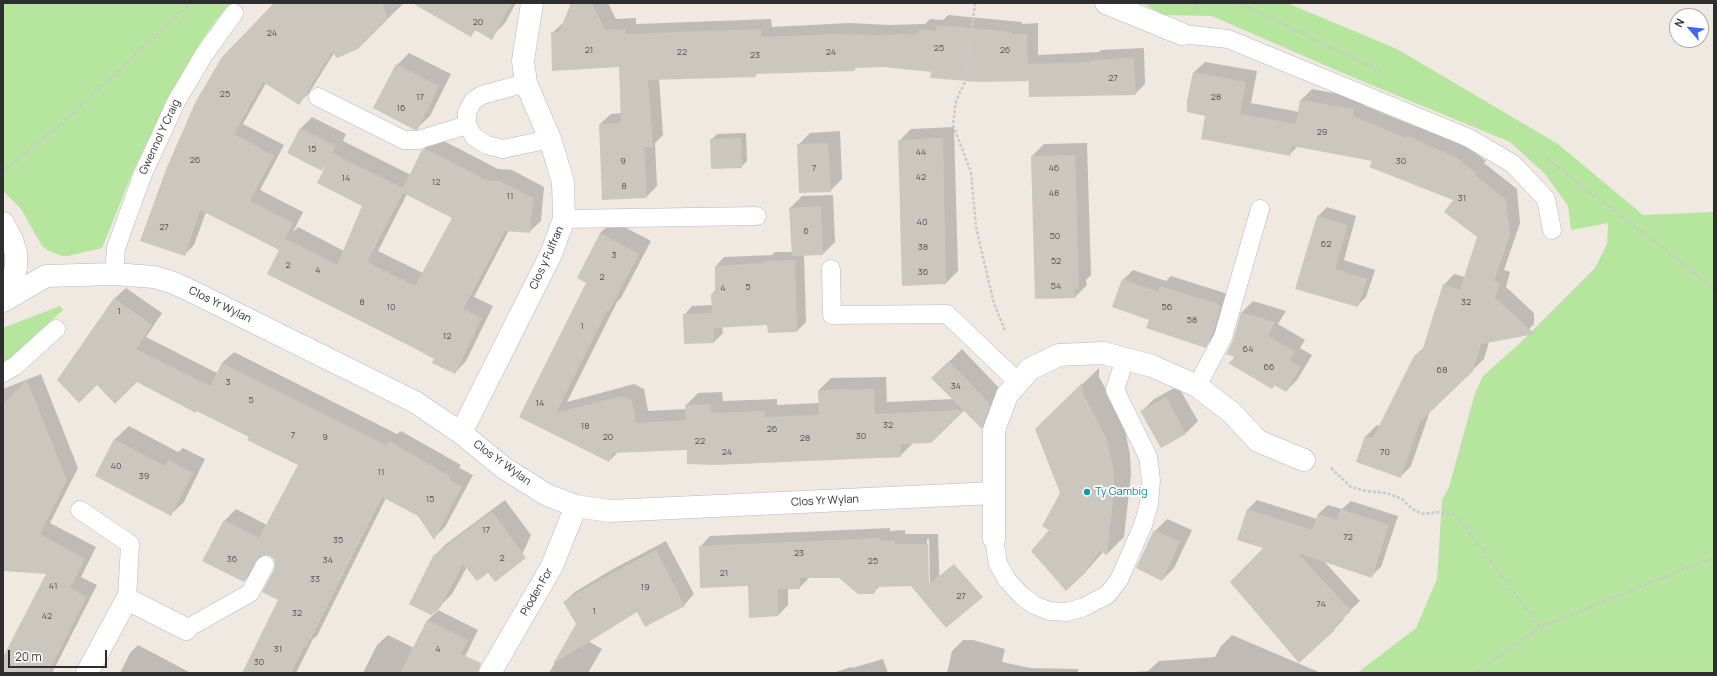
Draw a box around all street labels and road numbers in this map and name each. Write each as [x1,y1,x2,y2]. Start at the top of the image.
street label: Gwennol Y Craig [137,97,183,177]
street label: Clos y Fulfran [527,224,567,292]
street label: Clos Yr Wylan [187,284,253,326]
street label: Clos Yr Wylan [471,438,533,488]
street label: Clos Yr Wylan [791,493,859,509]
street label: Pioden For [518,566,556,618]

